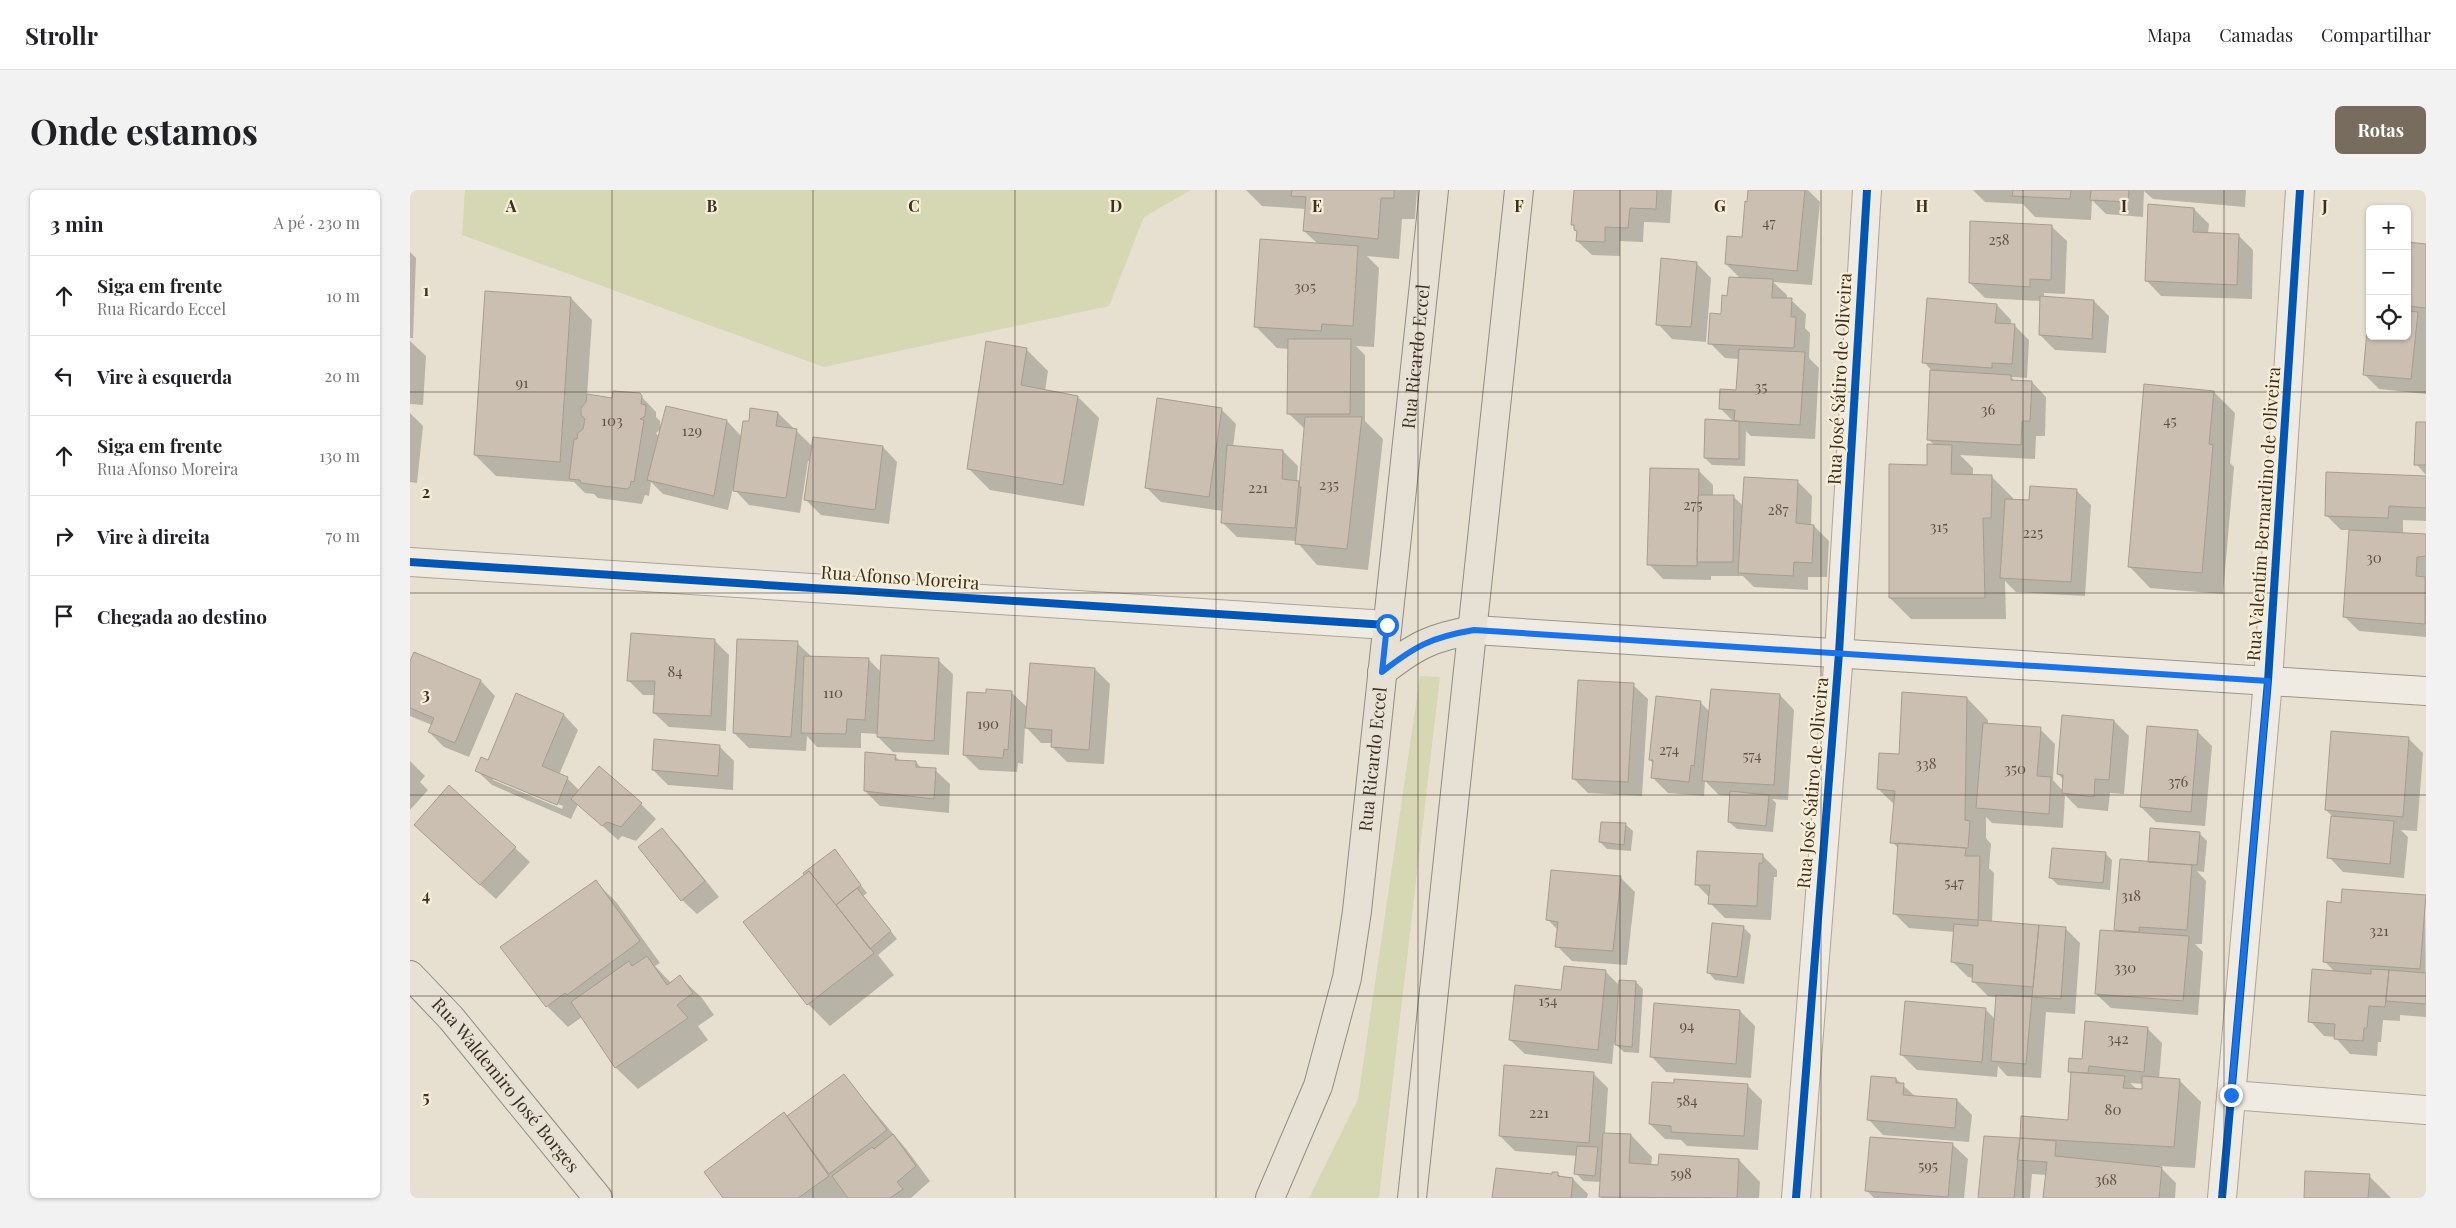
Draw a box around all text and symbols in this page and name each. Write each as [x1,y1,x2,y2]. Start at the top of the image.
text: Strollr [25,19,98,51]
text: Mapa [2147,23,2191,47]
text: Camadas [2219,23,2293,47]
text: Compartilhar [2321,23,2431,47]
button: Rotas [2335,106,2426,154]
text: Onde estamos [30,107,258,154]
text: A [505,195,517,216]
text: B [707,195,718,216]
text: C [908,195,920,216]
text: D [1110,195,1122,216]
text: E [1312,195,1322,216]
text: F [1514,195,1524,216]
text: G [1714,195,1726,216]
text: H [1916,195,1929,216]
text: I [2121,195,2127,216]
text: J [2321,195,2328,216]
map controls [2366,205,2411,340]
button: + [2366,205,2411,250]
text: 3 min [50,209,104,237]
text: A pé · 230 m [274,212,360,233]
house number: 47 [1762,212,1776,232]
house number: 258 [1988,229,2010,249]
button: − [2366,250,2411,295]
text: Siga em frente [97,272,222,298]
street label: Rua José Sátiro de Oliveira [1821,272,1857,486]
house number: 305 [1294,276,1316,296]
text: 1 [423,279,429,300]
icon: ahead [50,282,78,310]
street label: Rua Ricardo Eccel [1396,283,1435,430]
text: 10 m [326,285,360,306]
button: locate [2366,295,2411,340]
text: Rua Ricardo Eccel [97,298,226,319]
icon: left [50,362,78,390]
text: Vire à esquerda [97,363,232,389]
text: 20 m [325,365,360,386]
street label: Rua Valentim Bernardino de Oliveira [2241,366,2285,662]
house number: 91 [515,372,529,392]
house number: 35 [1755,376,1768,396]
house number: 36 [1981,399,1995,419]
house number: 103 [601,410,623,430]
house number: 45 [2163,410,2177,430]
house number: 129 [682,420,702,440]
text: Siga em frente [97,432,222,458]
icon: ahead [50,442,78,470]
text: 130 m [319,445,360,466]
text: Rua Afonso Moreira [97,458,238,479]
house number: 235 [1319,474,1339,494]
house number: 221 [1248,477,1268,497]
text: 2 [422,481,430,502]
house number: 275 [1683,494,1703,514]
house number: 287 [1767,499,1789,519]
house number: 315 [1930,516,1948,536]
icon: right [50,522,78,550]
house number: 225 [2023,522,2043,542]
text: Vire à direita [97,523,210,549]
text: 70 m [326,525,360,546]
house number: 30 [2366,547,2382,567]
street label: Rua Afonso Moreira [820,559,980,595]
icon: arrive [50,602,78,630]
text: Chegada ao destino [97,603,267,629]
route start [1376,614,1399,637]
house number: 84 [667,661,683,681]
street label: Rua José Sátiro de Oliveira [1791,676,1833,890]
house number: 110 [823,682,843,702]
text: 3 [422,683,430,704]
street label: Rua Ricardo Eccel [1353,686,1392,833]
house number: 190 [977,713,999,733]
house number: 274 [1659,739,1679,759]
house number: 574 [1742,745,1762,765]
house number: 338 [1915,753,1937,773]
house number: 350 [2004,758,2026,778]
house number: 376 [2168,771,2189,791]
house number: 547 [1944,872,1964,892]
text: 4 [422,884,430,905]
house number: 318 [2121,885,2141,905]
house number: 321 [2369,920,2389,940]
house number: 330 [2114,957,2136,977]
house number: 154 [1538,990,1558,1010]
street label: Rua Waldemiro José Borges [427,992,585,1177]
house number: 94 [1679,1015,1695,1035]
house number: 342 [2107,1028,2129,1048]
route end [2220,1084,2243,1107]
text: 5 [422,1086,430,1107]
house number: 584 [1676,1090,1698,1110]
house number: 80 [2105,1099,2121,1119]
house number: 221 [1529,1102,1549,1122]
house number: 595 [1918,1155,1938,1175]
house number: 598 [1670,1163,1692,1183]
house number: 368 [2095,1169,2117,1189]

